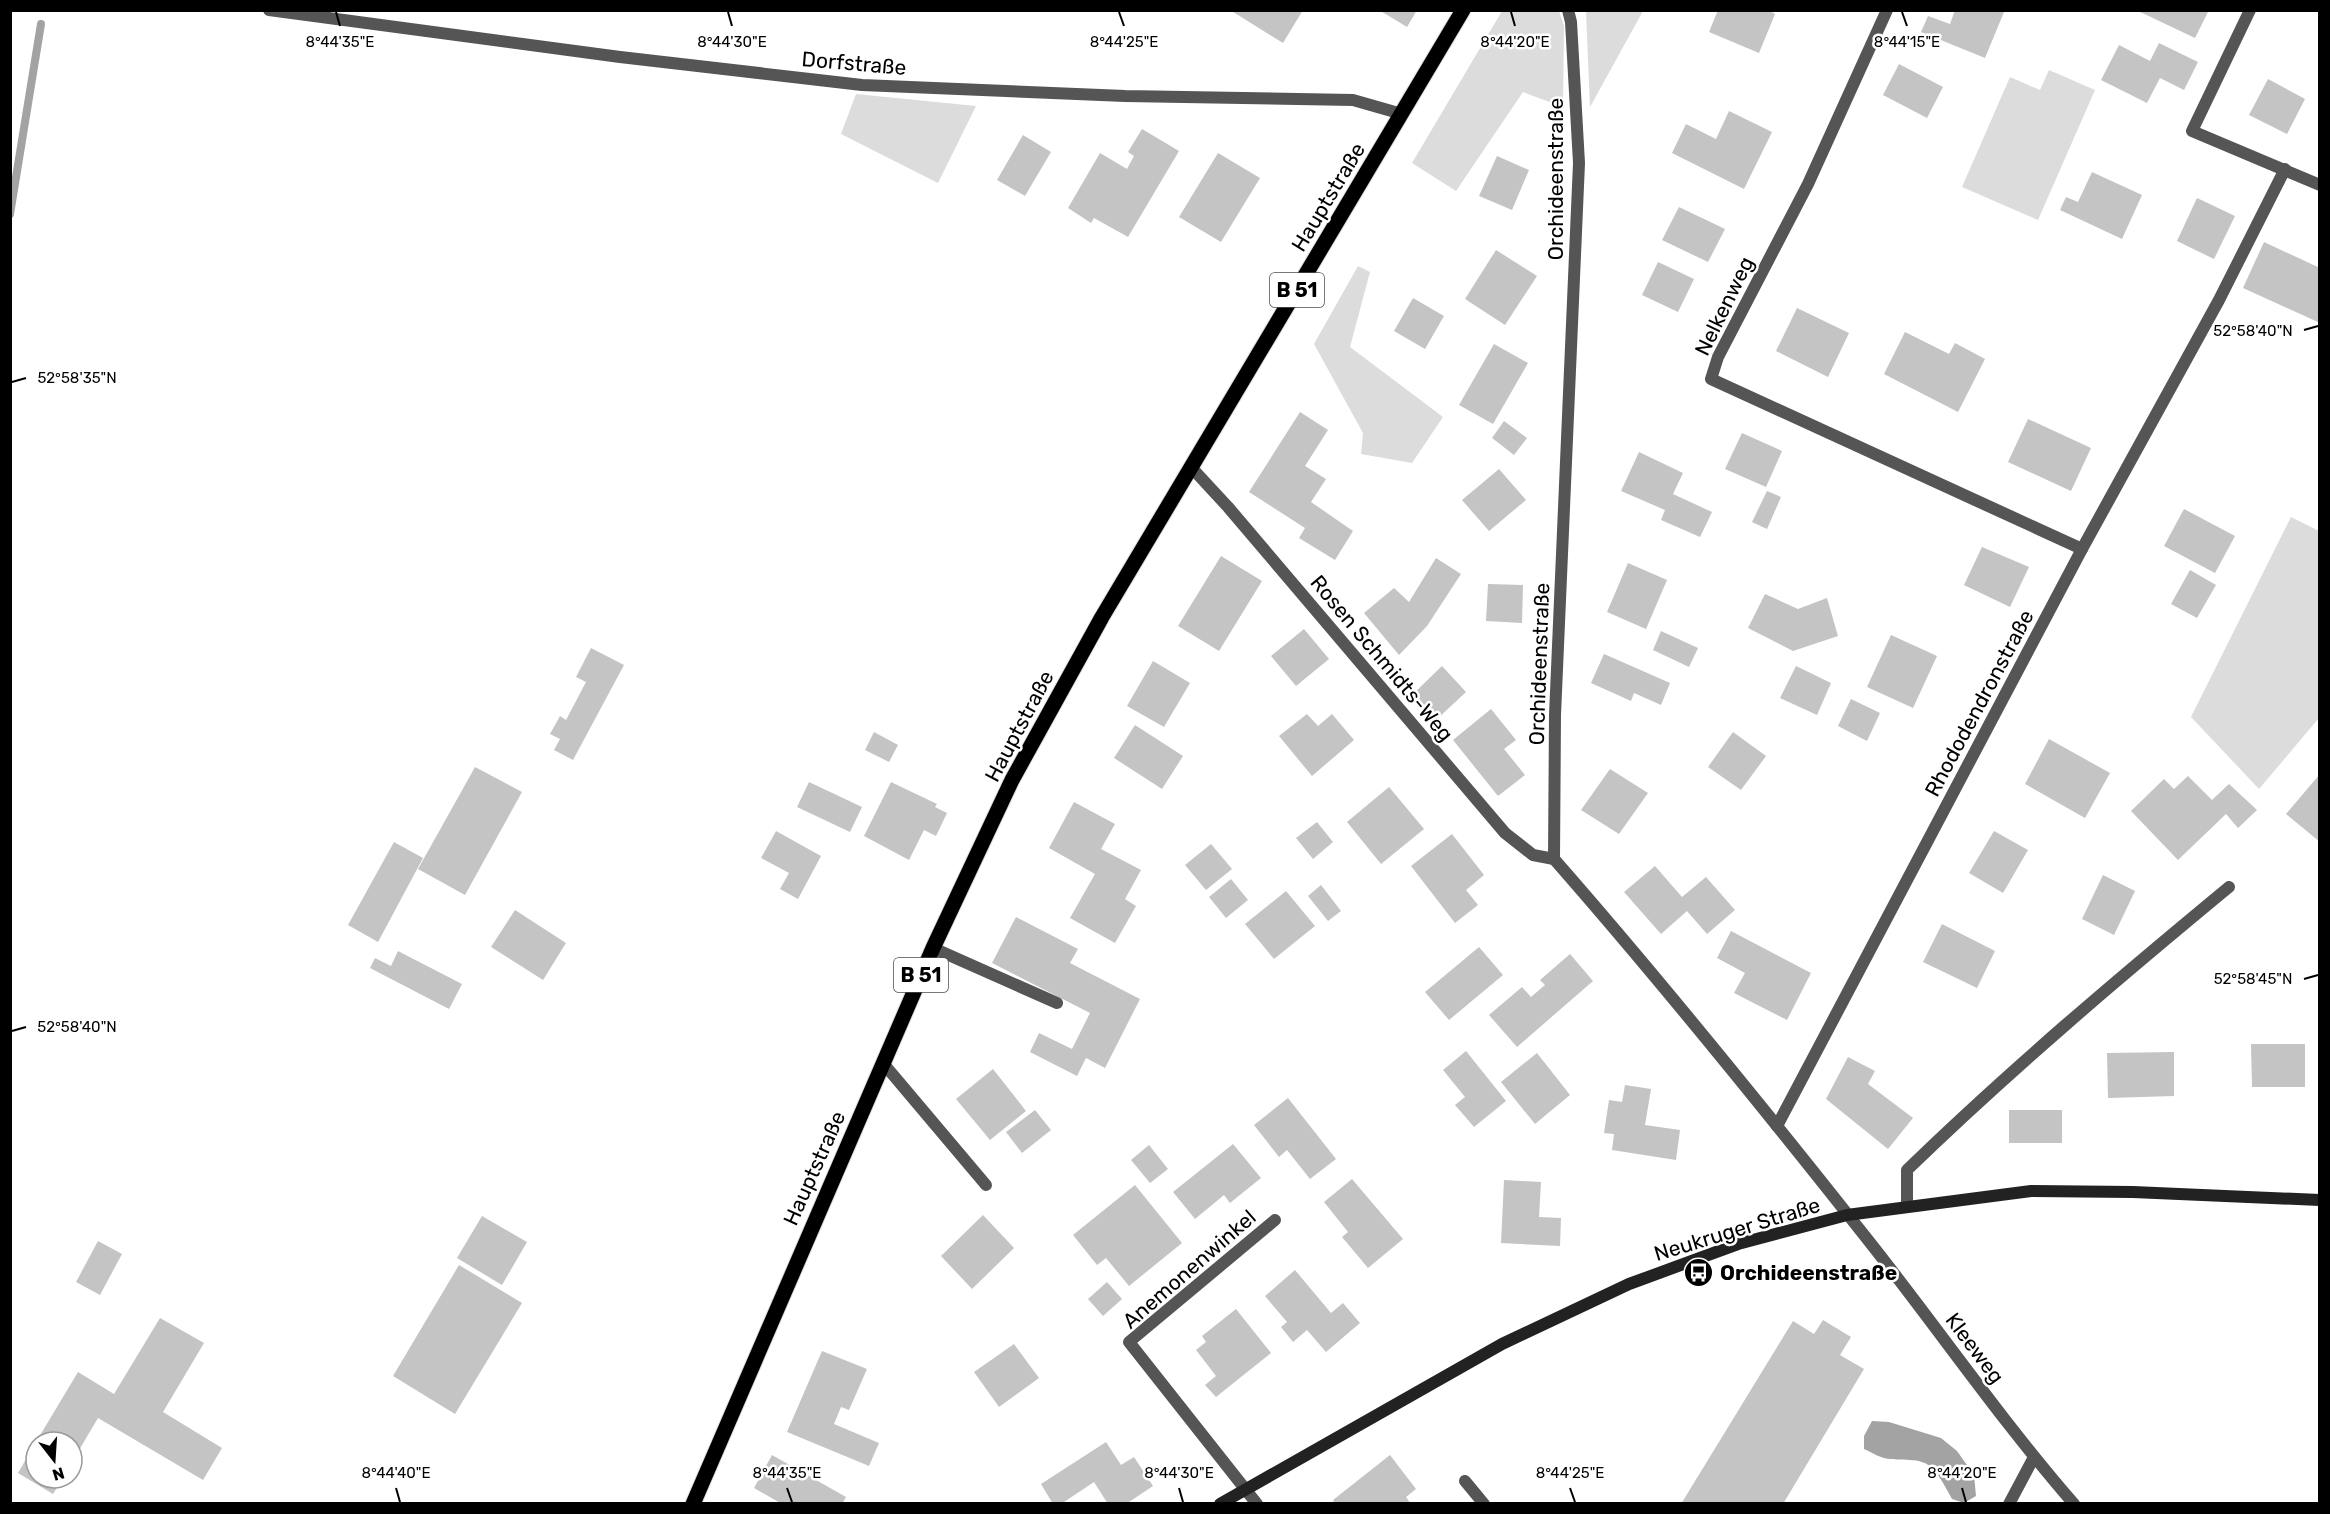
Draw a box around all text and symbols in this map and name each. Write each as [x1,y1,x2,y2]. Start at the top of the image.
text: 8°44'35"E [306,33,374,51]
text: 8°44'30"E [697,33,767,51]
text: 8°44'25"E [1090,33,1158,51]
text: 8°44'20"E [1480,33,1550,51]
text: 8°44'15"E [1874,33,1940,51]
street label: Dorfstraße [801,46,907,80]
street label: Orchideenstraße [1543,98,1568,260]
street label: Hauptstraße [1286,138,1370,256]
street label: Nelkenweg [1689,252,1759,360]
road number: B 51 [1270,273,1324,307]
text: 52°58'40"N [2213,322,2293,340]
text: 52°58'35"N [37,369,117,387]
street label: Rosen Schmidts-Weg [1305,570,1459,746]
street label: Orchideenstraße [1524,582,1554,746]
street label: Rhododendronstraße [1919,605,2039,801]
street label: Hauptstraße [979,666,1059,786]
road number: B 51 [894,958,948,992]
text: 52°58'45"N [2214,970,2292,988]
text: 52°58'40"N [37,1018,117,1036]
street label: Hauptstraße [778,1107,850,1229]
street label: Neukruger Straße [1651,1192,1823,1266]
street label: Anemonenwinkel [1117,1204,1261,1334]
bus stop icon: Orchideenstraße [1683,1256,1715,1288]
place label: Orchideenstraße [1720,1260,1897,1285]
street label: Kleeweg [1940,1308,2010,1388]
north arrow [24,1430,84,1490]
text: N [50,1463,67,1485]
text: 8°44'40"E [361,1464,431,1482]
text: 8°44'35"E [753,1464,821,1482]
text: 8°44'30"E [1144,1464,1214,1482]
text: 8°44'25"E [1536,1464,1604,1482]
text: 8°44'20"E [1927,1464,1997,1482]

